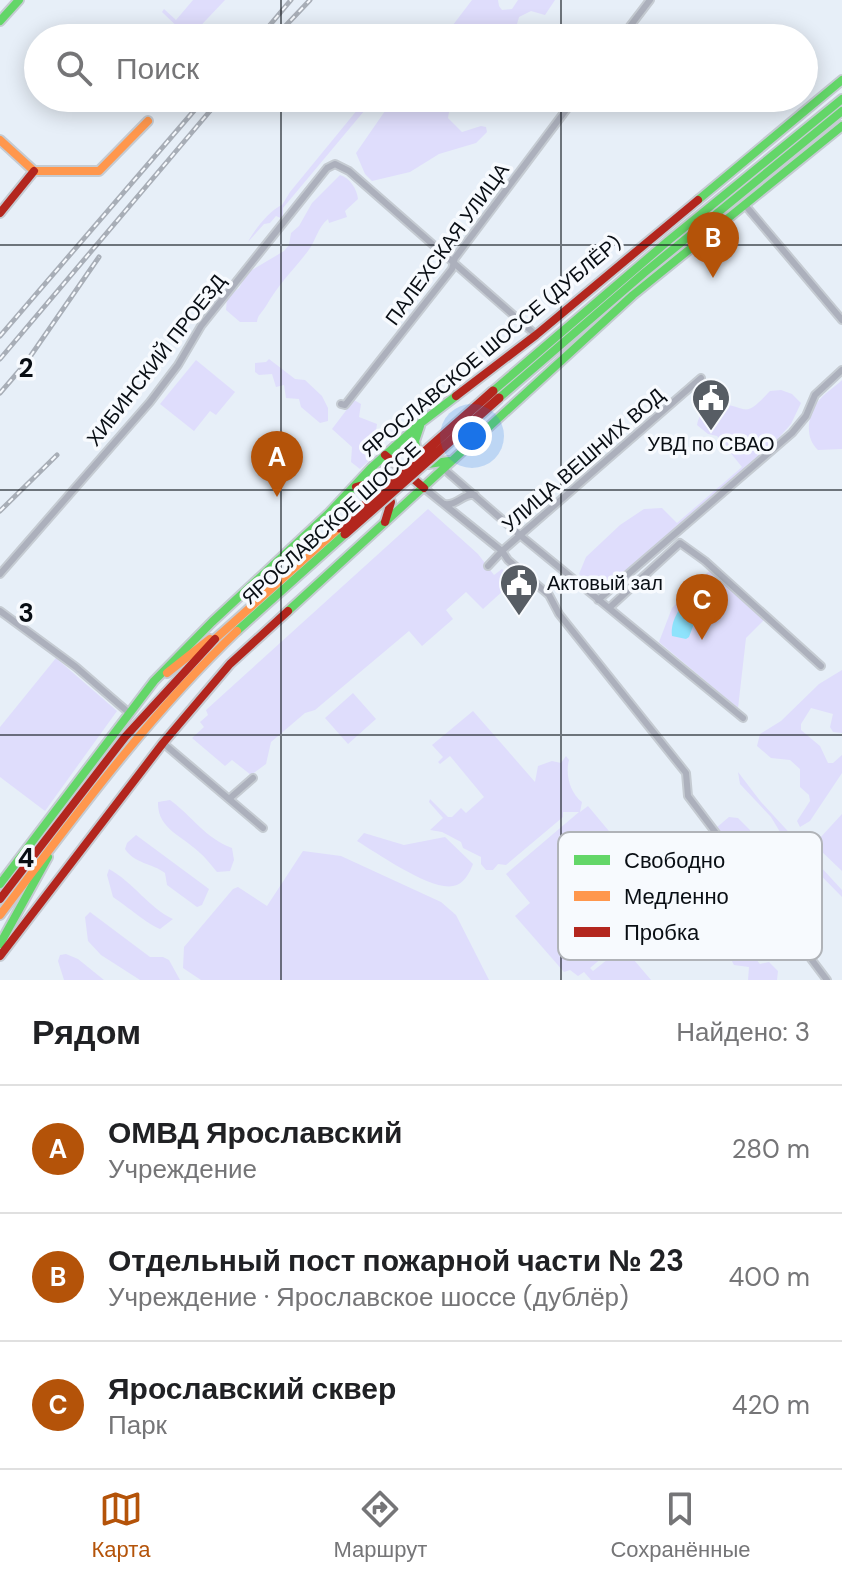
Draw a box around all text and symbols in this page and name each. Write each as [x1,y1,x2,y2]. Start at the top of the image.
search box [24,24,818,112]
icon: search [52,46,96,90]
text: Поиск [116,49,199,88]
street label: ПАЛЕХСКАЯ УЛИЦА [379,157,515,330]
pin: B [687,212,739,278]
street label: ЯРОСЛАВСКОЕ ШОССЕ (ДУБЛЁР) [356,229,626,463]
street label: ХИБИНСКИЙ ПРОЕЗД [81,268,232,451]
text: 2 [18,351,34,385]
public building icon: УВД по СВАО [690,377,732,432]
street label: УЛИЦА ВЕШНИХ ВОД [496,382,670,538]
your location [452,416,492,456]
pin: A [251,431,303,497]
place label: УВД по СВАО [647,431,775,457]
street label: ЯРОСЛАВСКОЕ ШОССЕ [236,436,426,610]
public building icon: Актовый зал [498,562,540,617]
place label: Актовый зал [547,570,663,596]
pin: C [676,574,728,640]
text: 3 [18,596,34,630]
legend [558,832,822,960]
text: 4 [18,841,34,875]
text: Свободно [624,846,725,875]
text: Медленно [624,882,729,911]
text: Пробка [624,918,700,947]
text: Рядом [32,1010,141,1055]
text: Найдено: 3 [676,1015,810,1049]
text: ОМВД Ярославский [108,1113,403,1152]
text: A [49,1132,67,1166]
text: 280 m [732,1132,810,1166]
text: Учреждение [108,1152,257,1186]
text: Отдельный пост пожарной части № 23 [108,1241,684,1280]
text: B [50,1260,66,1294]
text: 400 m [729,1260,810,1294]
text: Учреждение · Ярославское шоссе (дублёр) [108,1280,629,1314]
text: Ярославский сквер [108,1369,396,1408]
text: C [48,1388,68,1422]
text: 420 m [732,1388,810,1422]
text: Парк [108,1408,167,1442]
tab: Карта [92,1487,150,1564]
tab: Маршрут [334,1487,427,1564]
tab: Сохранённые [610,1487,750,1564]

